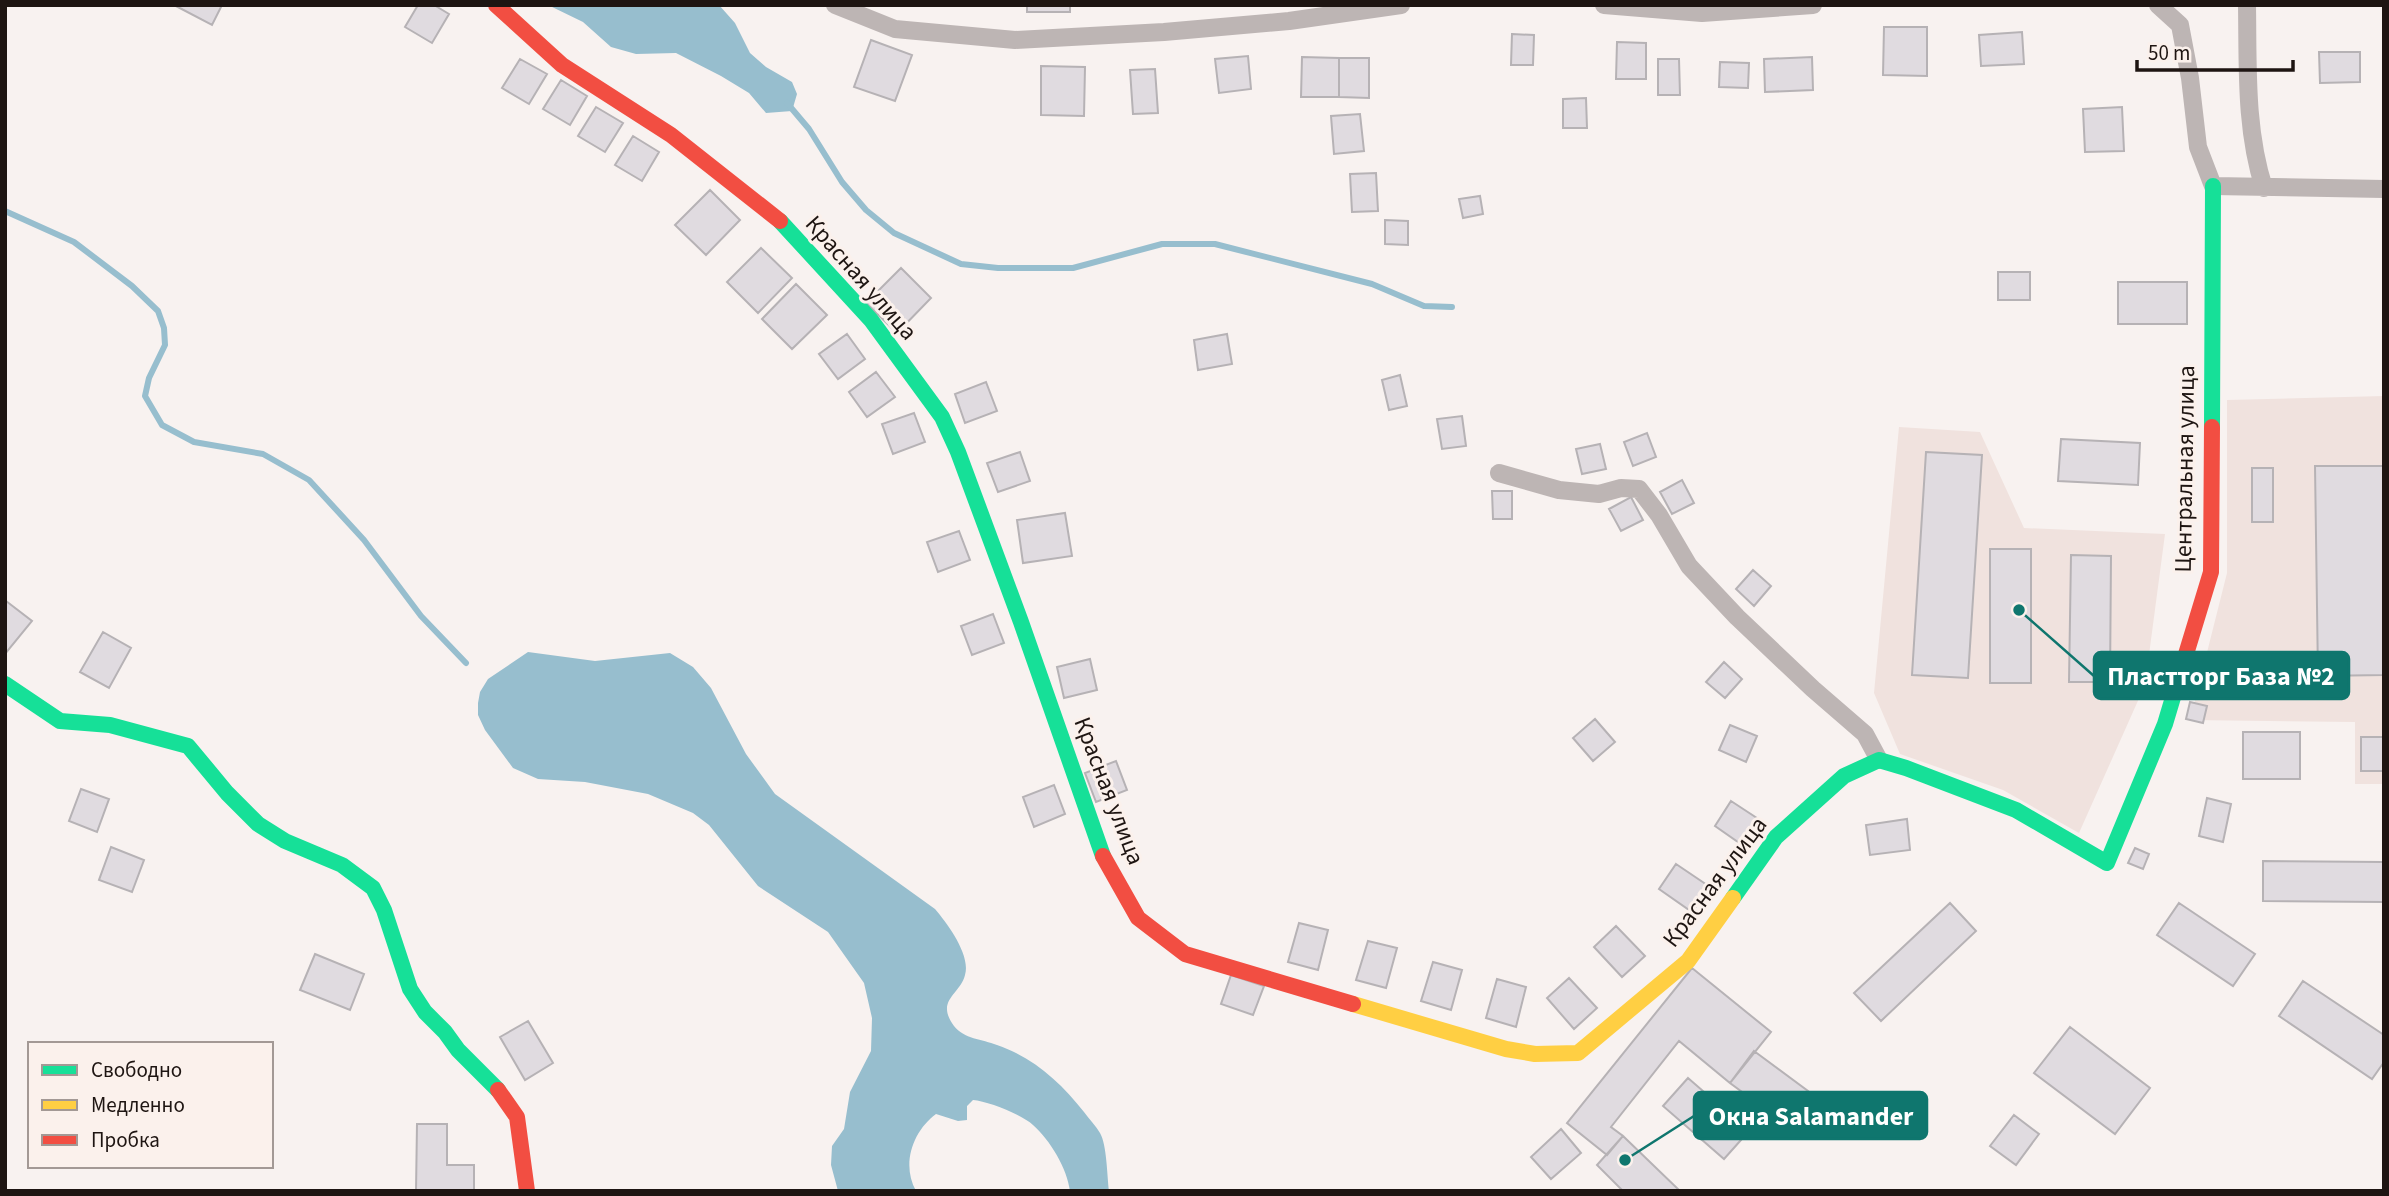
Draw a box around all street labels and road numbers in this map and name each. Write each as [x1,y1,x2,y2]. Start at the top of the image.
street label: Красная улица [797,208,925,348]
street label: Центральная улица [2166,365,2204,573]
street label: Красная улица [1065,712,1153,870]
street label: Красная улица [1654,809,1776,955]

